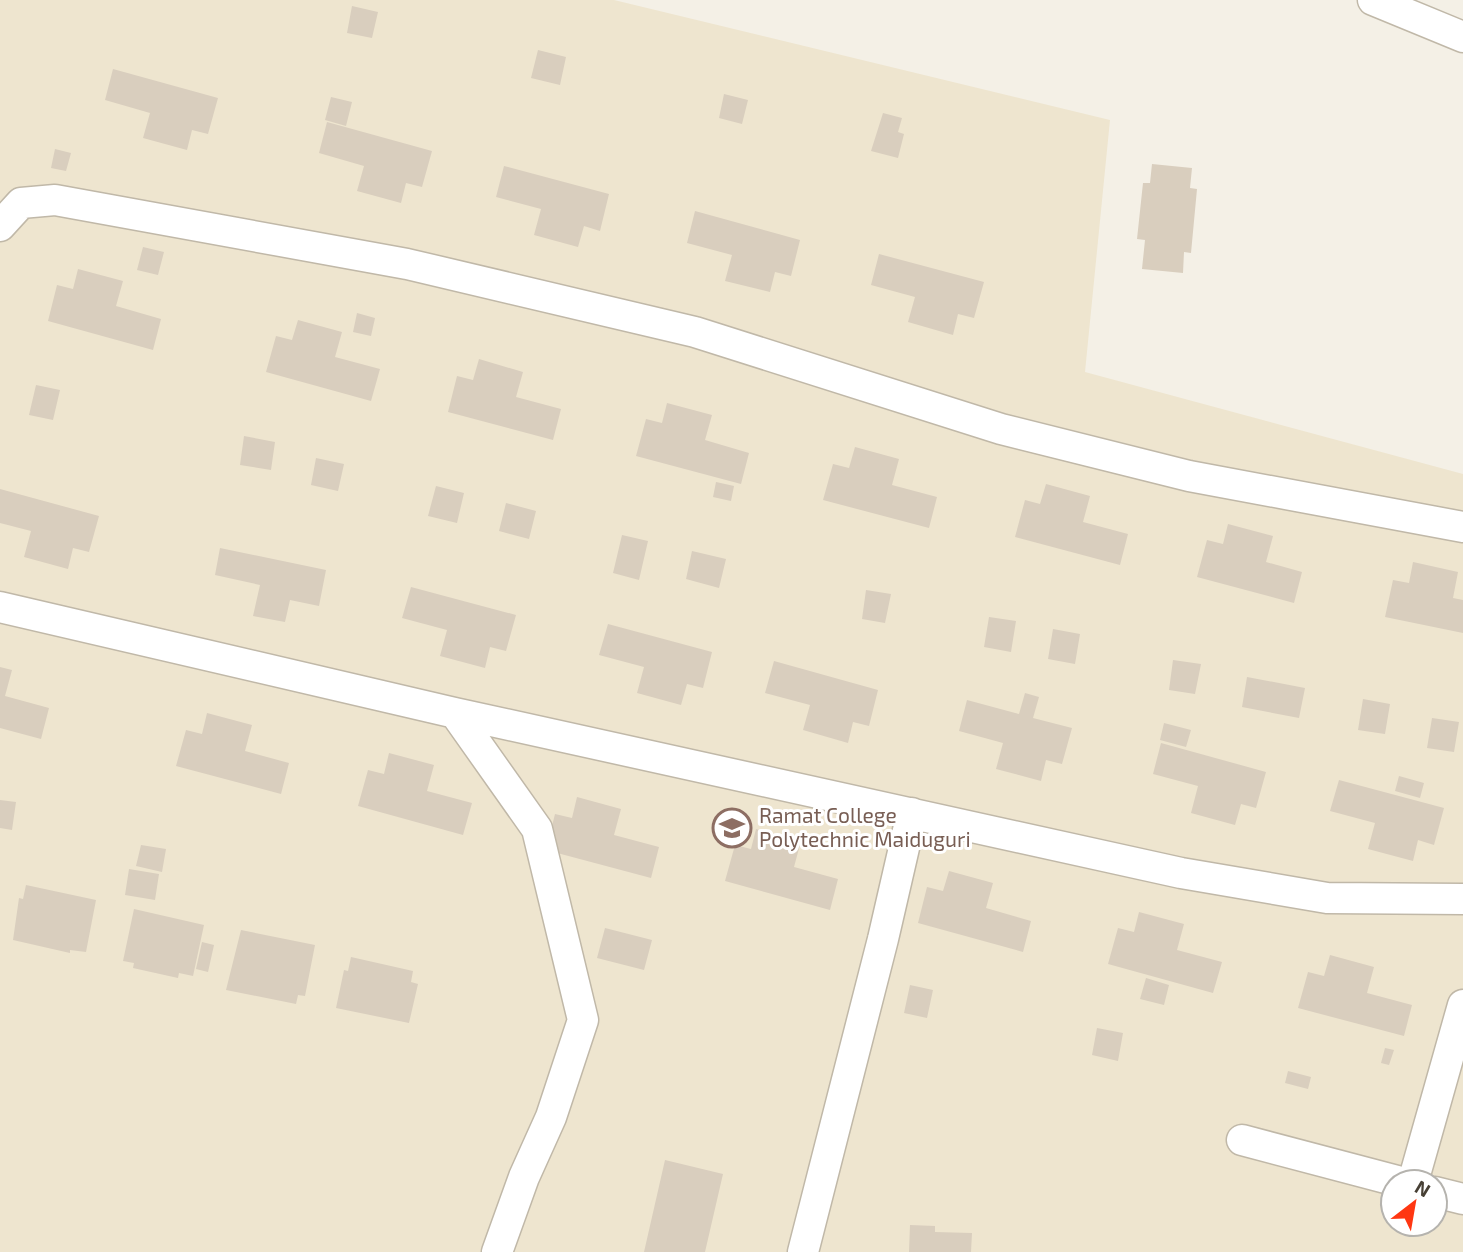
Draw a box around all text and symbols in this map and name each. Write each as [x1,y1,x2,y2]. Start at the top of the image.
place label: Ramat College Polytechnic Maiduguri [759,802,971,851]
school or university icon: Ramat College Polytechnic Maiduguri [711,807,753,849]
north arrow [1379,1168,1449,1238]
text: N [1411,1175,1435,1201]

